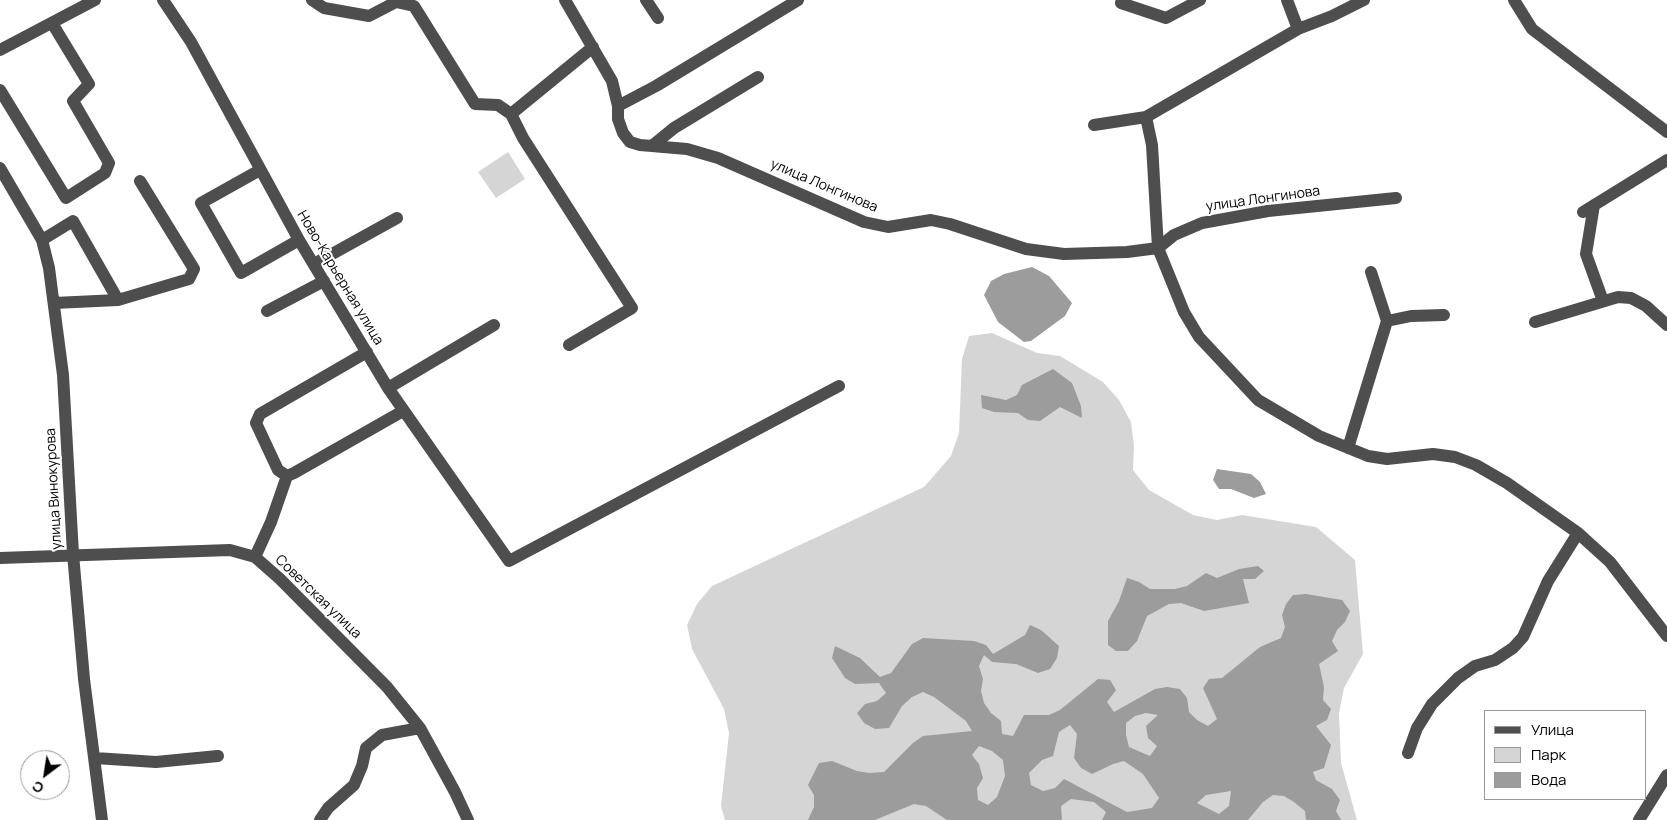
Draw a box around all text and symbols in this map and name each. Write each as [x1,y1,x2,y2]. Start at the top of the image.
street label: улица Лонгинова [768,156,880,216]
street label: улица Лонгинова [1205,183,1321,215]
street label: Ново-Карьерная улица [293,208,387,348]
street label: улица Винокурова [42,428,66,550]
street label: Советская улица [271,552,365,642]
legend [1484,710,1647,800]
text: Улица [1531,719,1574,740]
text: Парк [1531,744,1566,765]
north arrow [20,750,70,800]
text: Вода [1531,769,1566,790]
text: С [28,777,47,798]

